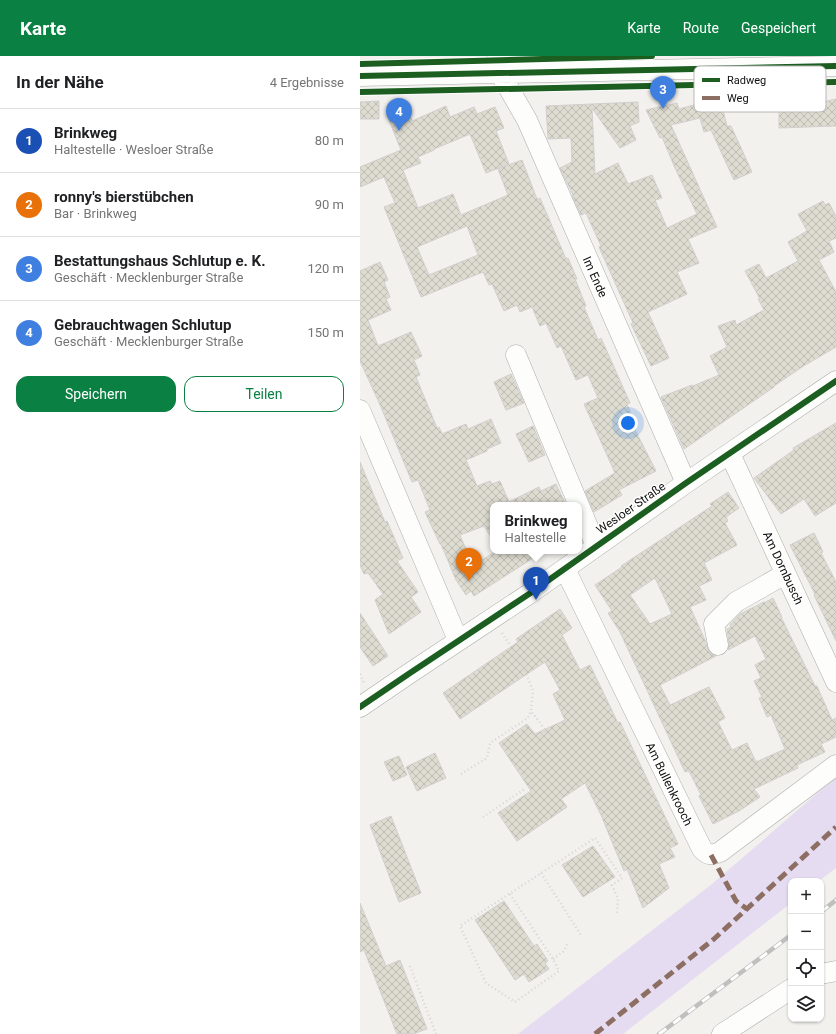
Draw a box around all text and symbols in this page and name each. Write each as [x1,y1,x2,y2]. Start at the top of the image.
text: Karte [20,17,66,40]
text: Karte [627,20,661,36]
text: Route [683,20,719,36]
text: Gespeichert [741,20,816,36]
legend [694,66,826,112]
text: In der Nähe [16,72,104,92]
text: Radweg [727,74,766,87]
text: 4 Ergebnisse [270,75,344,90]
pin: 3 [650,76,676,109]
text: Weg [727,92,749,105]
pin: 4 [386,98,412,131]
text: Brinkweg [54,124,117,142]
text: 1 [25,133,33,148]
text: 80 m [315,133,344,148]
text: Haltestelle · Wesloer Straße [54,142,213,157]
text: ronny's bierstübchen [54,188,194,206]
text: 2 [25,197,33,212]
text: 90 m [315,197,344,212]
text: Bar · Brinkweg [54,206,137,221]
text: Bestattungshaus Schlutup e. K. [54,252,266,270]
street label: Im Ende [580,254,610,300]
text: 3 [25,261,33,276]
text: 120 m [307,261,344,276]
text: Geschäft · Mecklenburger Straße [54,270,243,285]
text: Gebrauchtwagen Schlutup [54,316,231,334]
text: 4 [25,325,33,340]
text: 150 m [307,325,344,340]
text: Geschäft · Mecklenburger Straße [54,334,243,349]
button: Speichern [16,376,176,412]
button: Teilen [184,376,344,412]
your location [618,413,638,433]
street label: Wesloer Straße [594,479,668,537]
popup [490,502,582,554]
text: Brinkweg [504,512,568,530]
street label: Am Dornbusch [760,529,806,607]
text: Haltestelle [504,530,566,545]
pin: 2 [456,548,482,581]
pin: 1 [523,567,549,600]
street label: Am Bullenkrooch [643,740,695,828]
map controls [788,878,824,1022]
button: + [788,878,824,914]
button: − [788,914,824,950]
button: locate [788,950,824,986]
button: layers [788,986,824,1022]

